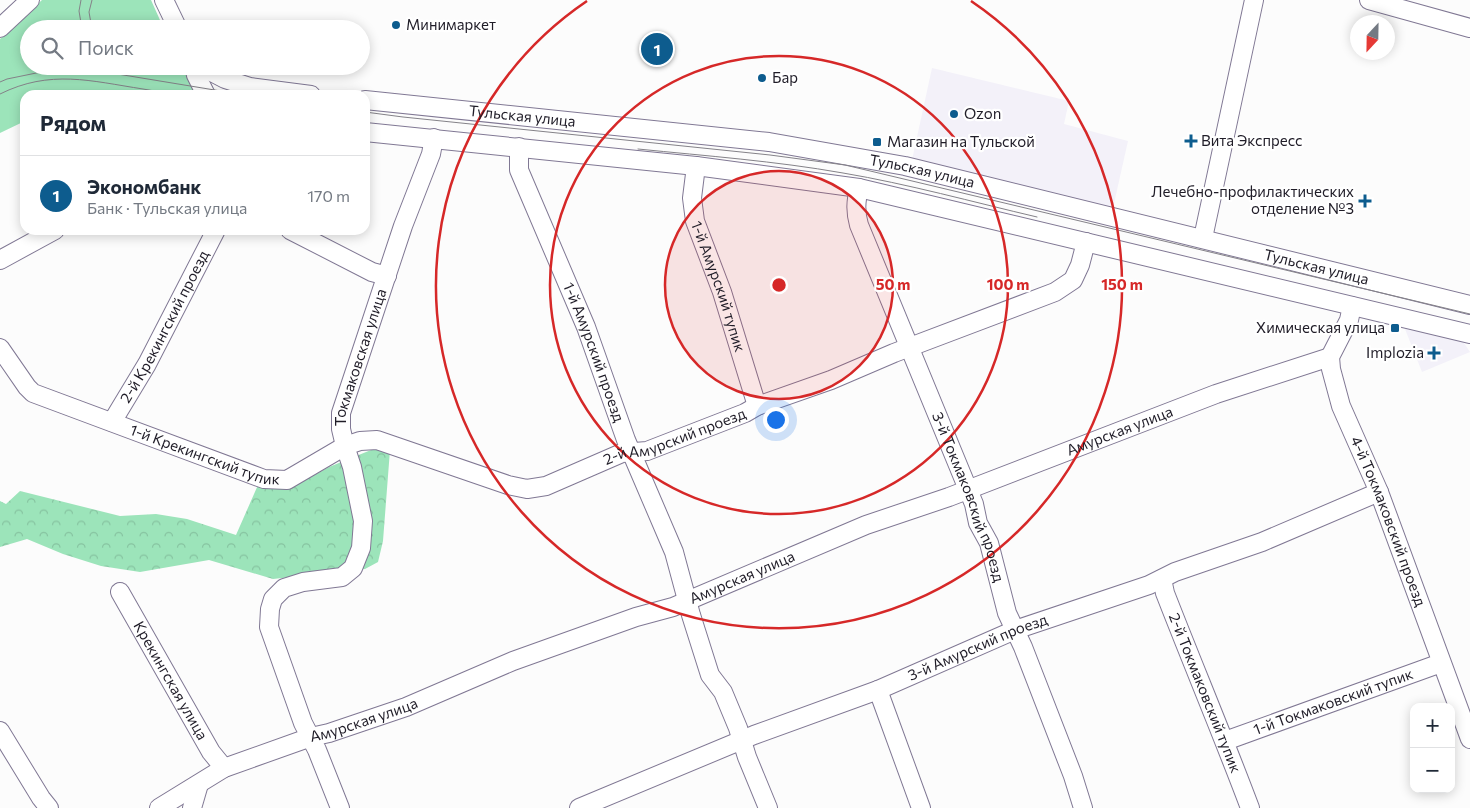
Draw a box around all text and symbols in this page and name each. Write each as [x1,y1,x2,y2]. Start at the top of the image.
place label: Минимаркет [406,15,496,33]
north arrow [1350,15,1395,60]
marker: Минимаркет [390,19,402,31]
search box [20,20,370,75]
pin: 1 [641,30,673,68]
icon: search [38,34,66,62]
text: Поиск [78,36,134,59]
place label: Бар [772,68,798,86]
marker: Бар [756,72,768,84]
street label: Тульская улица [468,101,577,130]
place label: Ozon [964,104,1001,122]
marker: Ozon [948,108,960,120]
text: Рядом [40,110,106,135]
place label: Вита Экспресс [1201,131,1302,149]
place label: Магазин на Тульской [887,132,1035,150]
marker: Вита Экспресс [1185,135,1197,147]
marker: Магазин на Тульской [871,136,883,148]
street label: Тульская улица [868,150,977,191]
text: Экономбанк [87,175,201,198]
place label: Лечебно-профилактических отделение №3 [1151,182,1354,217]
text: 1 [52,186,60,205]
text: 170 m [307,186,350,205]
marker: Лечебно-профилактических отделение №3 [1358,194,1372,208]
text: Банк · Тульская улица [87,198,247,217]
street label: 1-й Амурский тупик [688,218,750,354]
street label: Тульская улица [1262,245,1371,288]
street label: 2-й Крекингский проезд [116,247,212,406]
text: 50 m [876,275,910,293]
text: 100 m [987,275,1029,293]
text: 150 m [1101,275,1143,293]
centre of rings [770,276,788,294]
street label: 1-й Амурский проезд [560,279,629,424]
street label: Токмаковская улица [331,286,390,426]
place label: Химическая улица [1256,318,1385,336]
marker: Химическая улица [1389,322,1401,334]
place label: Implozia [1366,343,1424,361]
marker: Implozia [1428,347,1440,359]
street label: Амурская улица [1064,402,1175,459]
street label: 2-й Амурский проезд [600,404,748,468]
your location [763,407,789,433]
street label: 3-й Токмаковский проезд [929,409,1009,584]
street label: 1-й Крекингский тупик [128,420,280,488]
street label: 4-й Токмаковский проезд [1347,433,1430,609]
street label: Амурская улица [686,546,797,607]
street label: 3-й Амурский проезд [905,610,1050,684]
street label: 2-й Токмаковский тупик [1166,610,1246,775]
street label: Крекингская улица [130,618,212,743]
street label: 1-й Токмаковский тупик [1251,664,1415,738]
street label: Амурская улица [308,693,420,745]
map controls [1410,703,1455,793]
button: + [1410,703,1455,748]
button: − [1410,748,1455,793]

